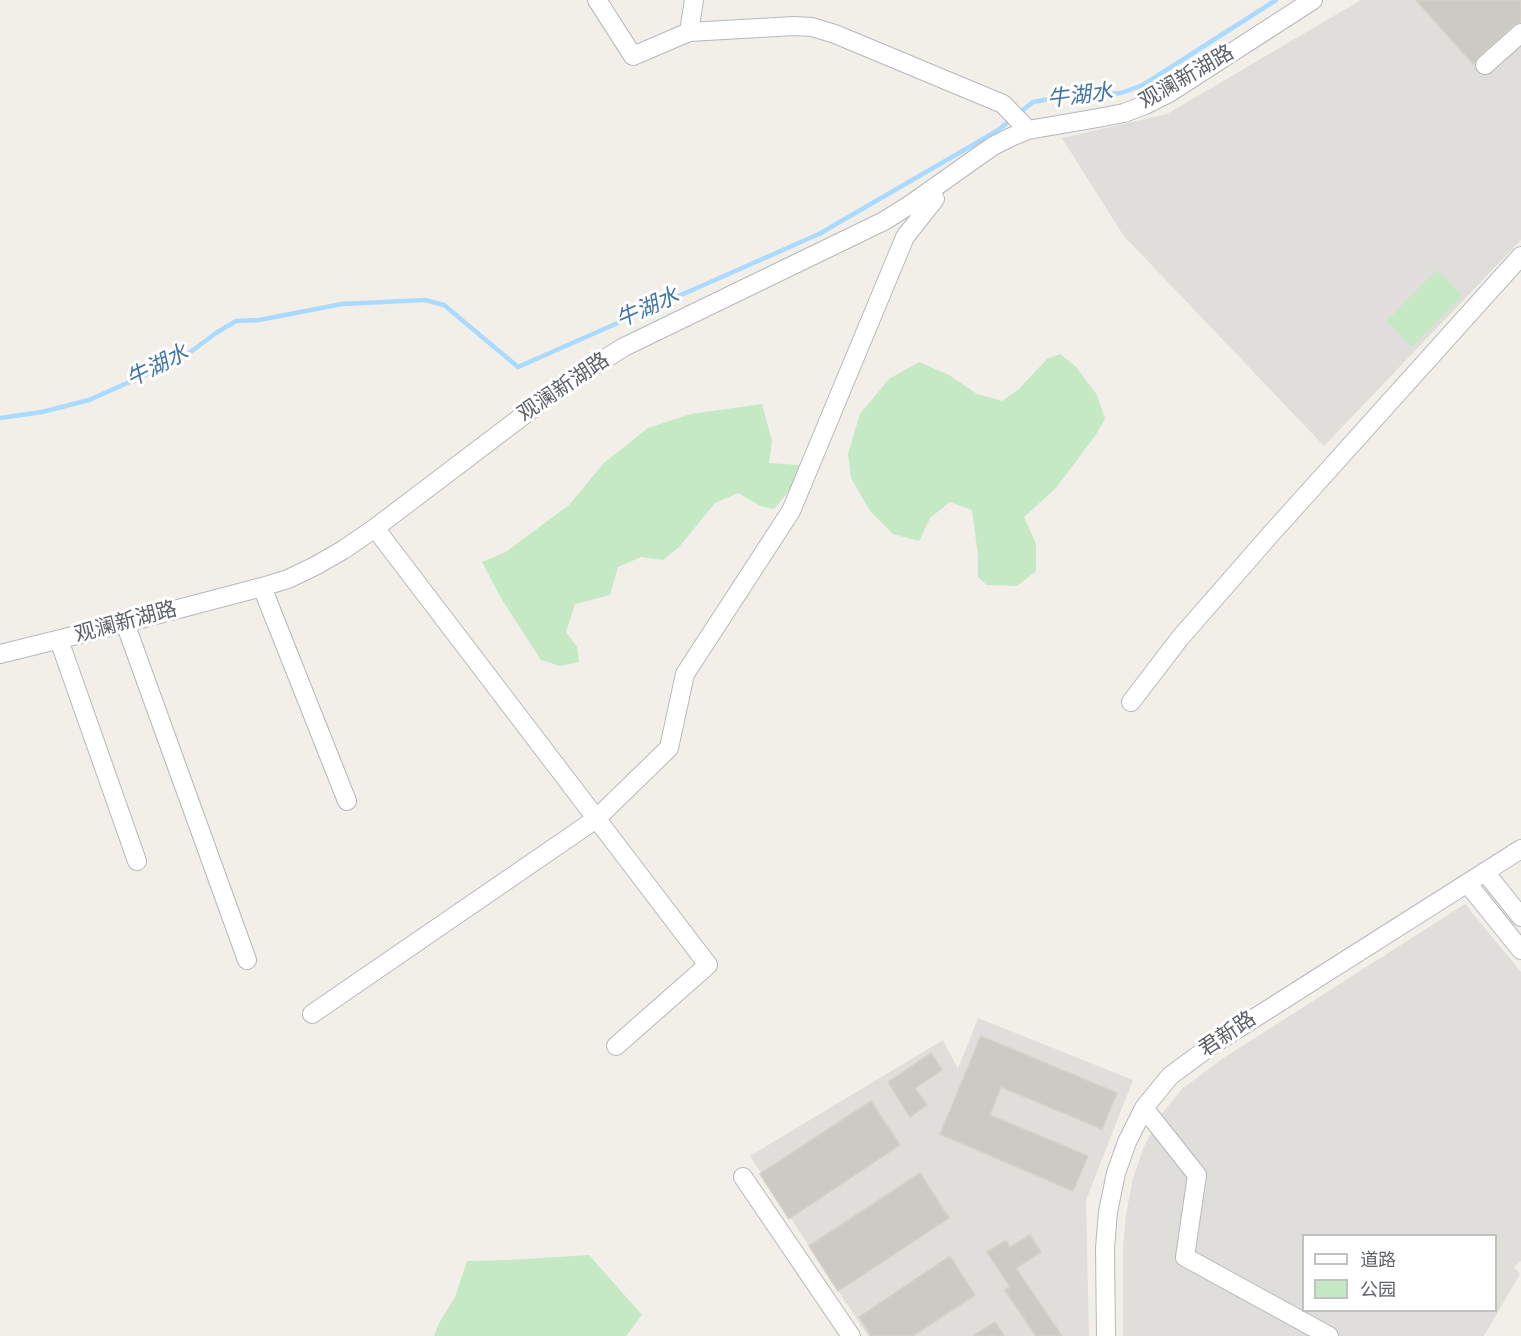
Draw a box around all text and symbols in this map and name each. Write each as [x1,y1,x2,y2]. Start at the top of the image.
street label: 观澜新湖路 [1135,41,1239,115]
water label: 牛湖水 [1046,80,1114,114]
water label: 牛湖水 [612,284,684,334]
water label: 牛湖水 [123,340,193,394]
street label: 观澜新湖路 [513,348,615,428]
street label: 观澜新湖路 [72,597,180,649]
street label: 君新路 [1195,1007,1261,1063]
legend [1302,1234,1497,1312]
text: 道路 [1360,1247,1396,1272]
text: 公园 [1360,1277,1396,1302]

